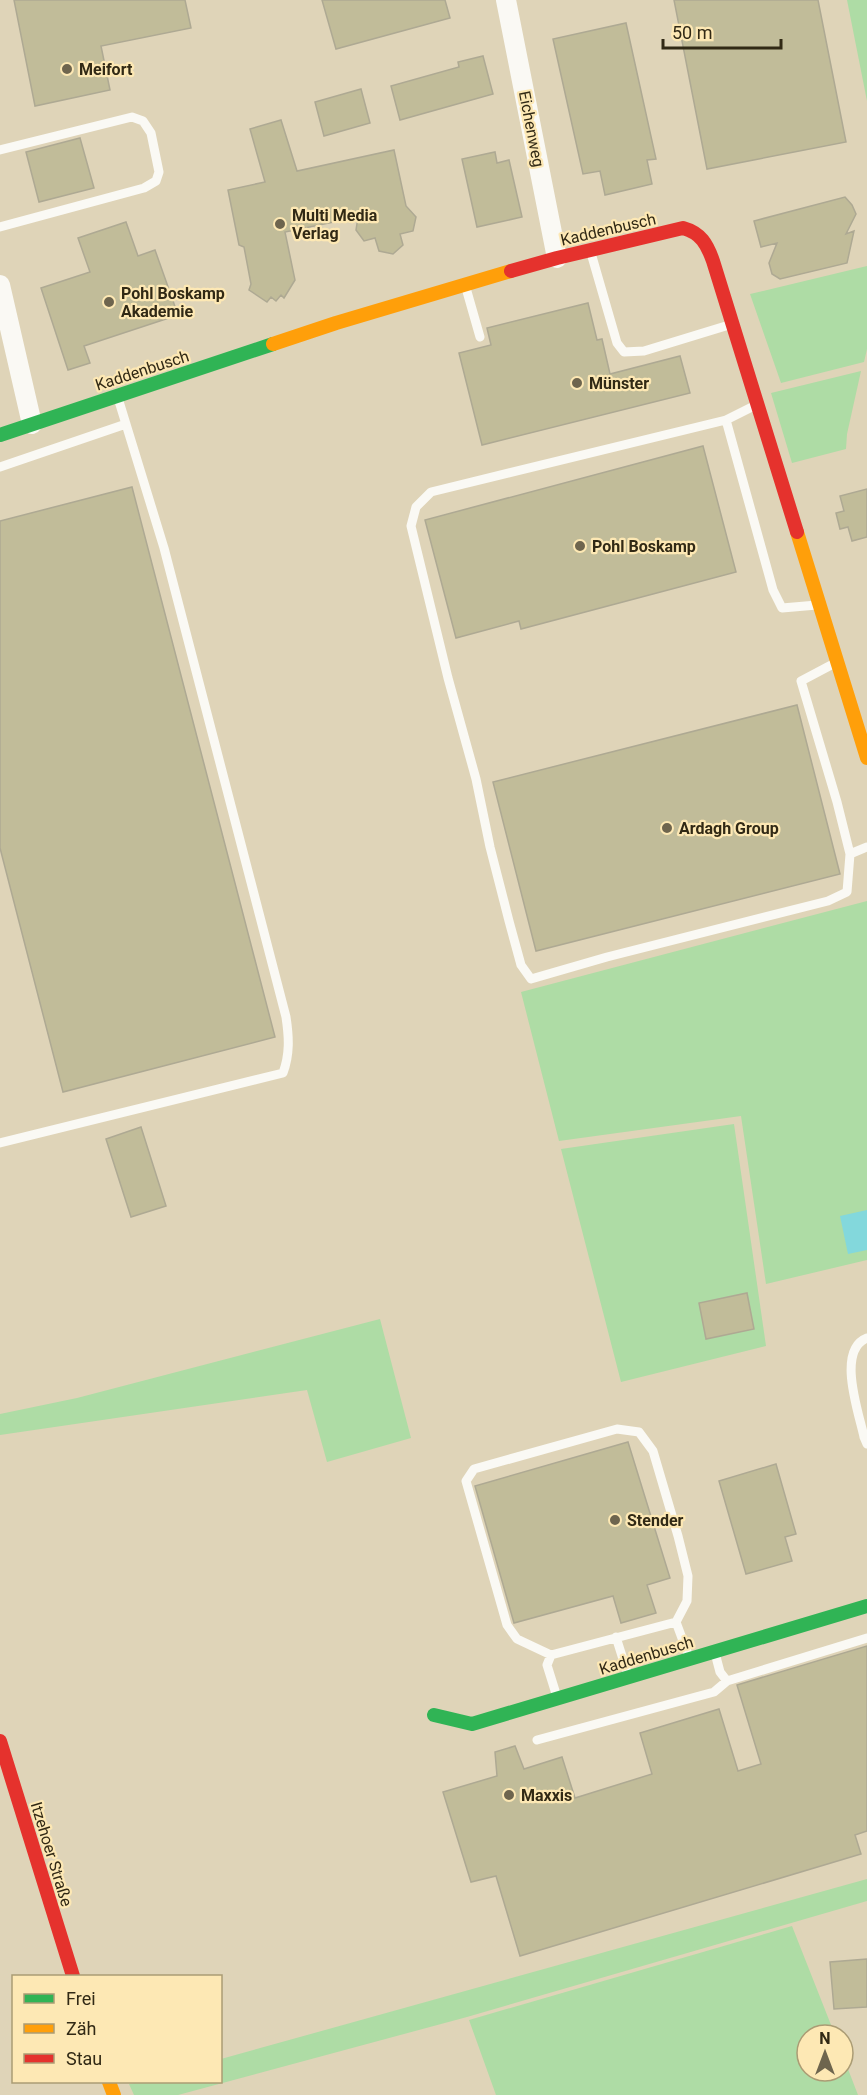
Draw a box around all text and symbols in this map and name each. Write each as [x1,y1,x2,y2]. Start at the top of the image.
scale bar [663,12,782,50]
text: 50 m [672,22,712,43]
place label: Meifort [79,60,133,79]
marker: Meifort [60,62,74,76]
street label: Eichenweg [515,89,548,169]
place label: Multi Media Verlag [292,206,378,243]
street label: Kaddenbusch [559,209,658,250]
marker: Multi Media Verlag [273,217,287,231]
place label: Pohl Boskamp Akademie [121,284,225,321]
marker: Pohl Boskamp Akademie [102,295,116,309]
street label: Kaddenbusch [93,346,191,395]
place label: Münster [589,374,649,393]
marker: Münster [570,376,584,390]
place label: Pohl Boskamp [592,537,696,556]
marker: Pohl Boskamp [573,539,587,553]
place label: Ardagh Group [679,819,779,838]
marker: Ardagh Group [660,821,674,835]
place label: Stender [627,1511,684,1530]
marker: Stender [608,1513,622,1527]
street label: Kaddenbusch [597,1632,695,1679]
place label: Maxxis [521,1786,572,1805]
marker: Maxxis [502,1788,516,1802]
street label: Itzehoer Straße [27,1800,76,1909]
legend [12,1975,222,2083]
text: Frei [66,1988,96,2009]
text: Zäh [66,2018,97,2039]
north arrow [795,2023,855,2083]
text: N [819,2029,831,2048]
text: Stau [66,2048,102,2069]

